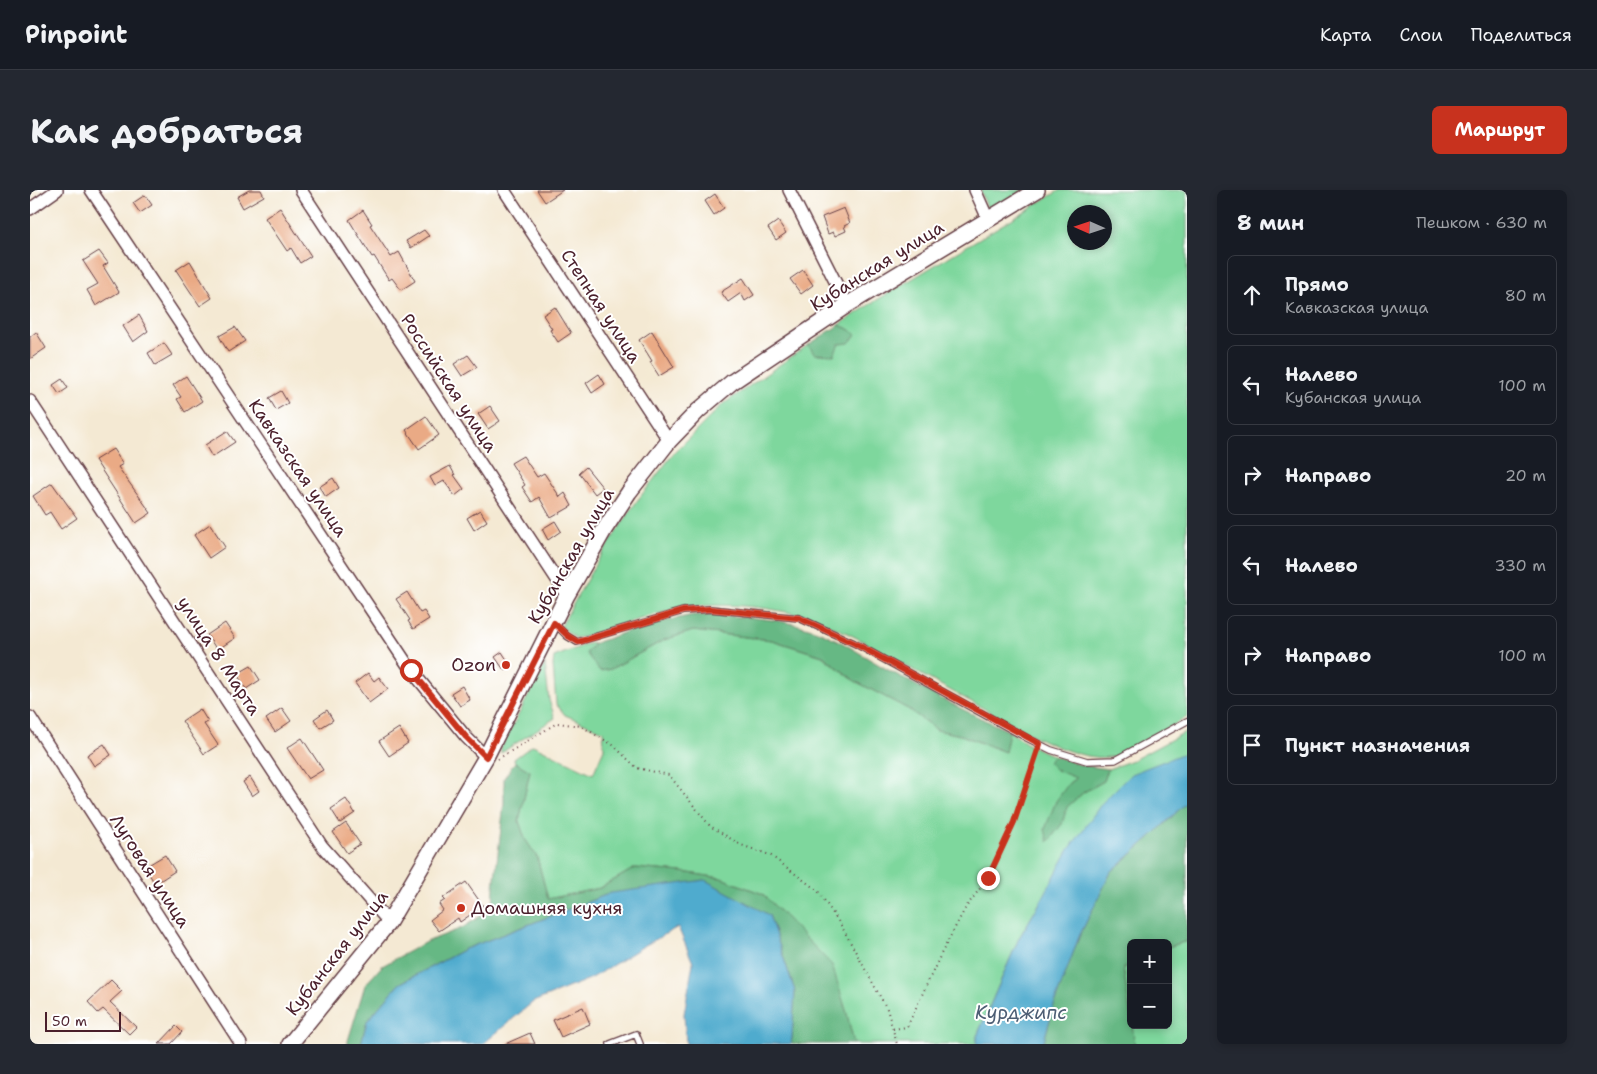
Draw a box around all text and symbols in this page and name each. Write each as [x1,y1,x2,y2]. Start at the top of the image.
text: Pinpoint [25,19,127,51]
text: Карта [1320,23,1371,47]
text: Слои [1399,23,1443,47]
text: Поделиться [1471,23,1572,47]
button: Маршрут [1432,106,1567,154]
text: Как добраться [30,107,303,154]
north arrow [1067,205,1112,250]
text: 8 мин [1237,209,1304,237]
text: Пешком · 630 m [1416,212,1547,233]
street label: Кубанская улица [806,215,948,317]
street label: Степная улица [555,244,647,368]
text: Прямо [1285,272,1349,297]
icon: ahead [1238,281,1266,309]
text: 80 m [1505,285,1546,306]
text: Кавказская улица [1285,297,1428,318]
street label: Российская улица [395,309,503,457]
text: Налево [1285,362,1358,387]
icon: left [1238,371,1266,399]
text: 100 m [1498,375,1546,396]
text: Кубанская улица [1285,387,1421,408]
street label: Кавказская улица [243,394,353,542]
icon: right [1238,461,1266,489]
text: Направо [1285,463,1371,488]
text: 20 m [1505,465,1546,486]
street label: Кубанская улица [522,484,620,628]
icon: left [1238,551,1266,579]
text: Налево [1285,553,1358,578]
text: 330 m [1494,555,1546,576]
street label: улица 8 Марта [172,592,266,720]
icon: right [1238,641,1266,669]
text: Направо [1285,643,1371,668]
text: 100 m [1498,645,1546,666]
place label: Ozon [451,653,496,677]
route start [400,659,423,682]
marker: Ozon [500,659,512,671]
icon: arrive [1238,731,1266,759]
text: Пункт назначения [1285,733,1470,758]
street label: Луговая улица [104,809,196,933]
route end [977,867,1000,890]
street label: Кубанская улица [280,885,394,1021]
place label: Домашняя кухня [471,896,622,920]
marker: Домашняя кухня [455,902,467,914]
map controls [1127,939,1172,1029]
button: + [1127,939,1172,984]
button: − [1127,984,1172,1029]
water label: Курджипс [975,1000,1067,1025]
scale bar [45,1009,121,1032]
text: 50 m [52,1012,87,1030]

